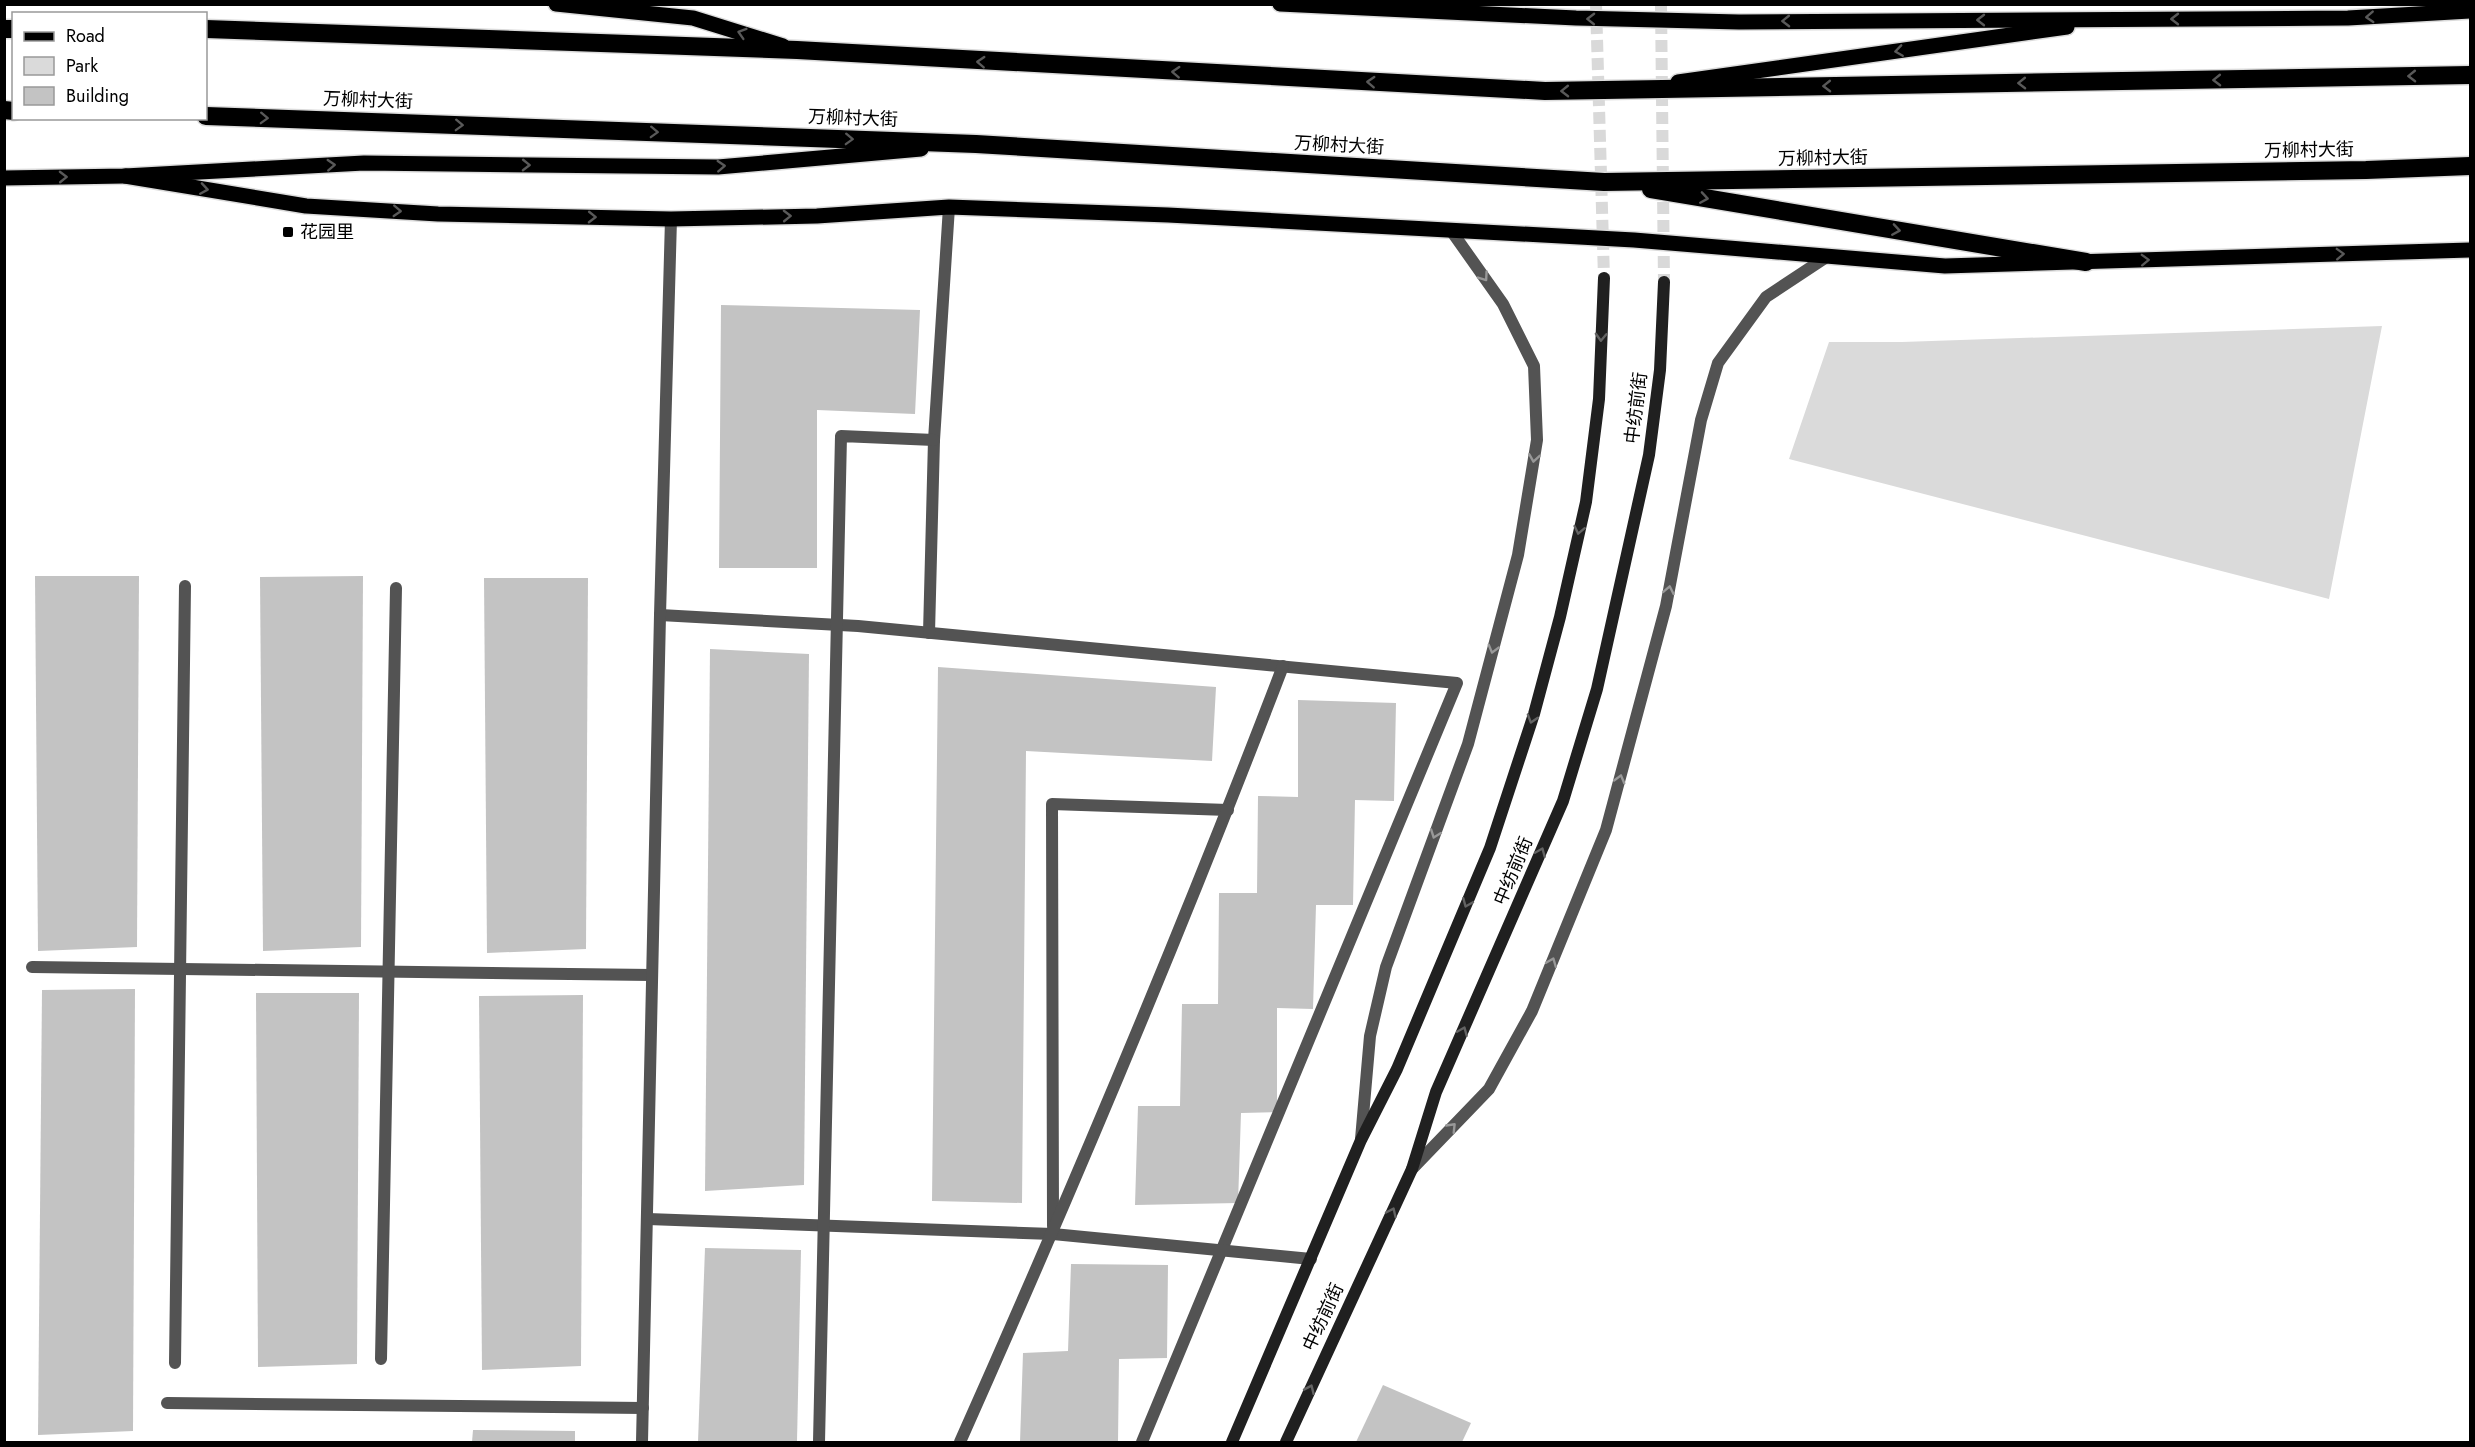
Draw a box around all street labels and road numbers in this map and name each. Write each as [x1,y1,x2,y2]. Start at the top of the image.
street label: 万柳村大街 [323,85,413,115]
street label: 万柳村大街 [808,103,898,133]
street label: 万柳村大街 [1293,130,1385,160]
street label: 万柳村大街 [2264,136,2354,164]
street label: 万柳村大街 [1778,144,1868,172]
street label: 中纺前街 [1619,371,1653,445]
street label: 中纺前街 [1487,833,1539,909]
street label: 中纺前街 [1296,1279,1350,1355]

